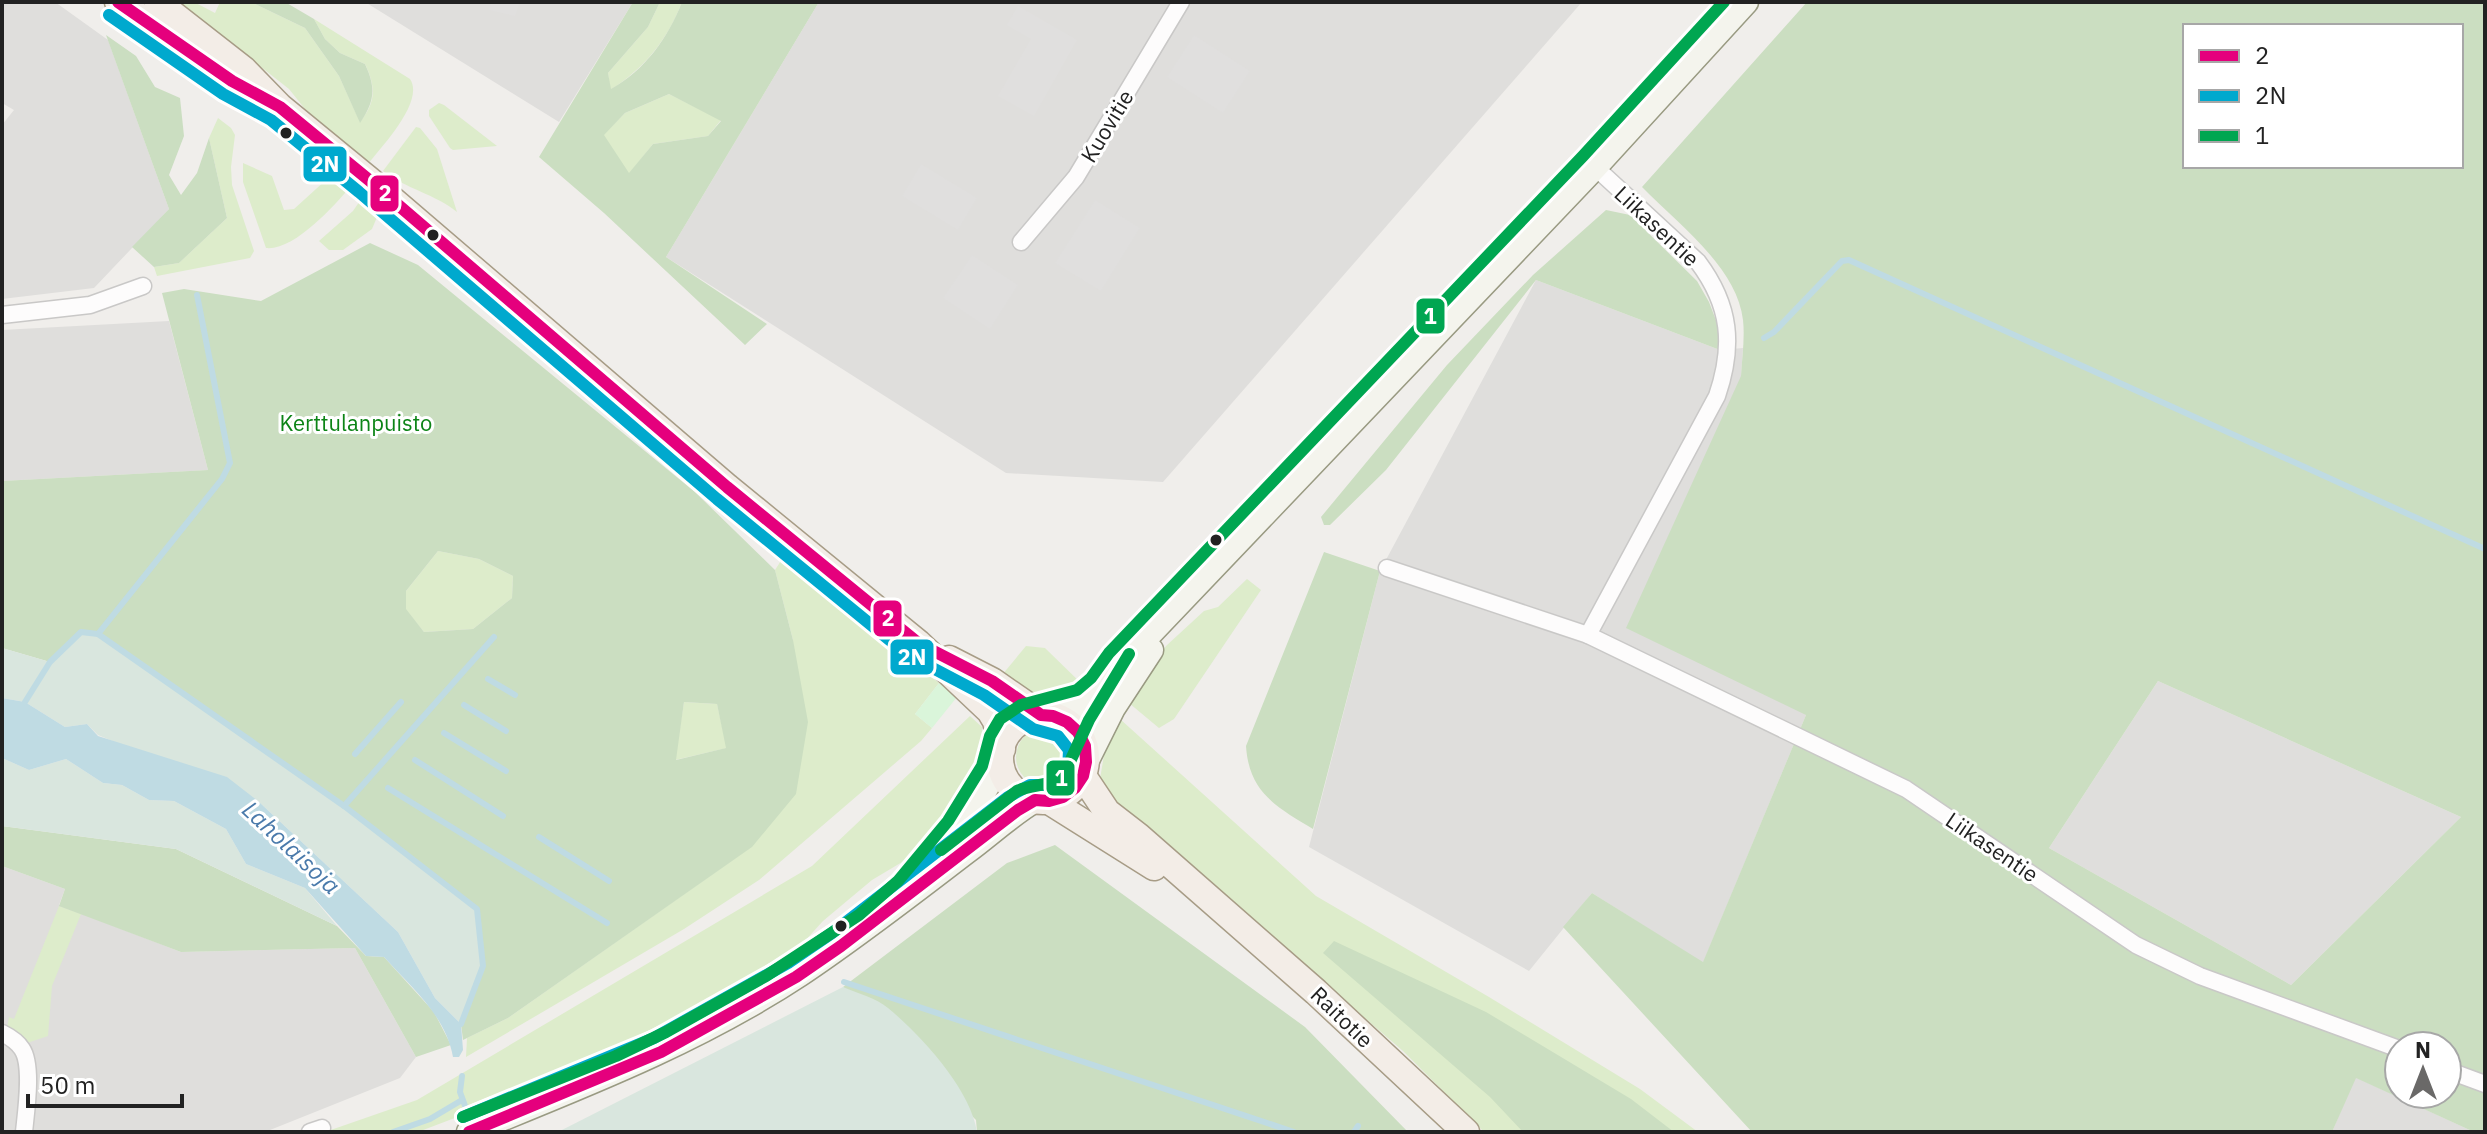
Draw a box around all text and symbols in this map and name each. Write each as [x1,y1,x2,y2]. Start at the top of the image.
legend [2183,24,2463,168]
text: 2 [2255,39,2269,71]
text: 2N [2255,79,2286,111]
street label: Kuovitie [1074,84,1140,167]
text: 1 [2255,119,2269,151]
unlabelled marker [278,125,294,141]
line badge: 2N [302,145,348,183]
text: 2N [310,149,340,178]
line badge: 2 [369,174,400,213]
text: 2 [378,178,392,207]
street label: Liikasentie [1609,179,1706,272]
unlabelled marker [425,227,441,243]
line badge: 1 [1415,297,1446,335]
text: 1 [1423,301,1437,330]
park label: Kerttulanpuisto [280,408,432,437]
unlabelled marker [1208,532,1224,548]
line badge: 2 [872,599,903,638]
text: 2 [881,603,895,632]
line badge: 2N [889,638,935,676]
text: 2N [897,642,927,671]
line badge: 1 [1045,759,1076,797]
text: 1 [1054,763,1068,792]
water label: Laholaisoja [236,794,348,901]
street label: Liikasentie [1940,805,2044,888]
unlabelled marker [833,918,849,934]
street label: Raitotie [1305,980,1380,1054]
north arrow [2383,1030,2463,1110]
text: N [2415,1035,2431,1064]
scale bar [28,1058,182,1108]
text: 50 m [40,1069,95,1101]

